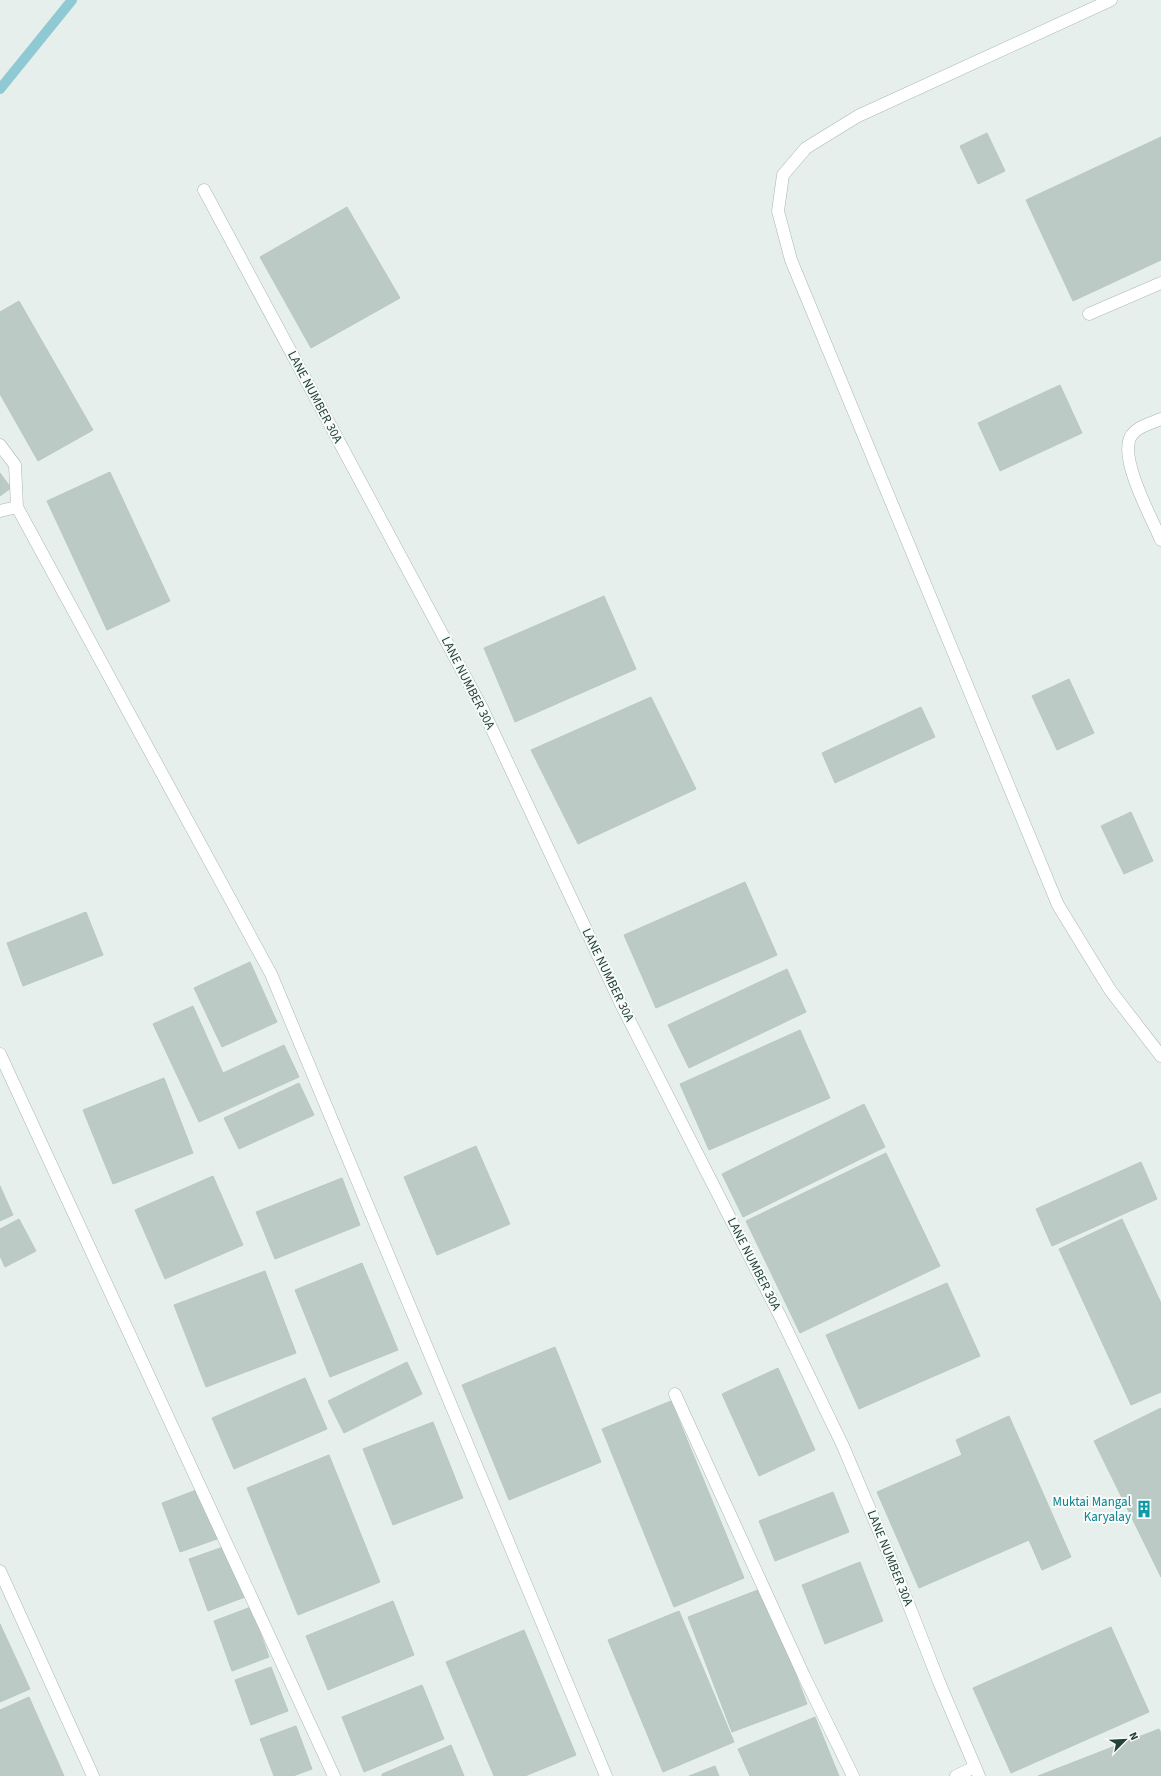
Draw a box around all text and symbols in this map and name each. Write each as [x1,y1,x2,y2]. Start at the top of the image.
street label: LANE NUMBER 30A [283,348,347,447]
street label: LANE NUMBER 30A [437,633,500,733]
street label: LANE NUMBER 30A [578,925,639,1026]
street label: LANE NUMBER 30A [723,1214,786,1314]
place label: Muktai Mangal Karyalay [1053,1493,1131,1526]
building icon: Muktai Mangal Karyalay [1134,1499,1154,1519]
street label: LANE NUMBER 30A [863,1507,918,1610]
north arrow [1105,1720,1145,1760]
text: N [1125,1730,1142,1743]

